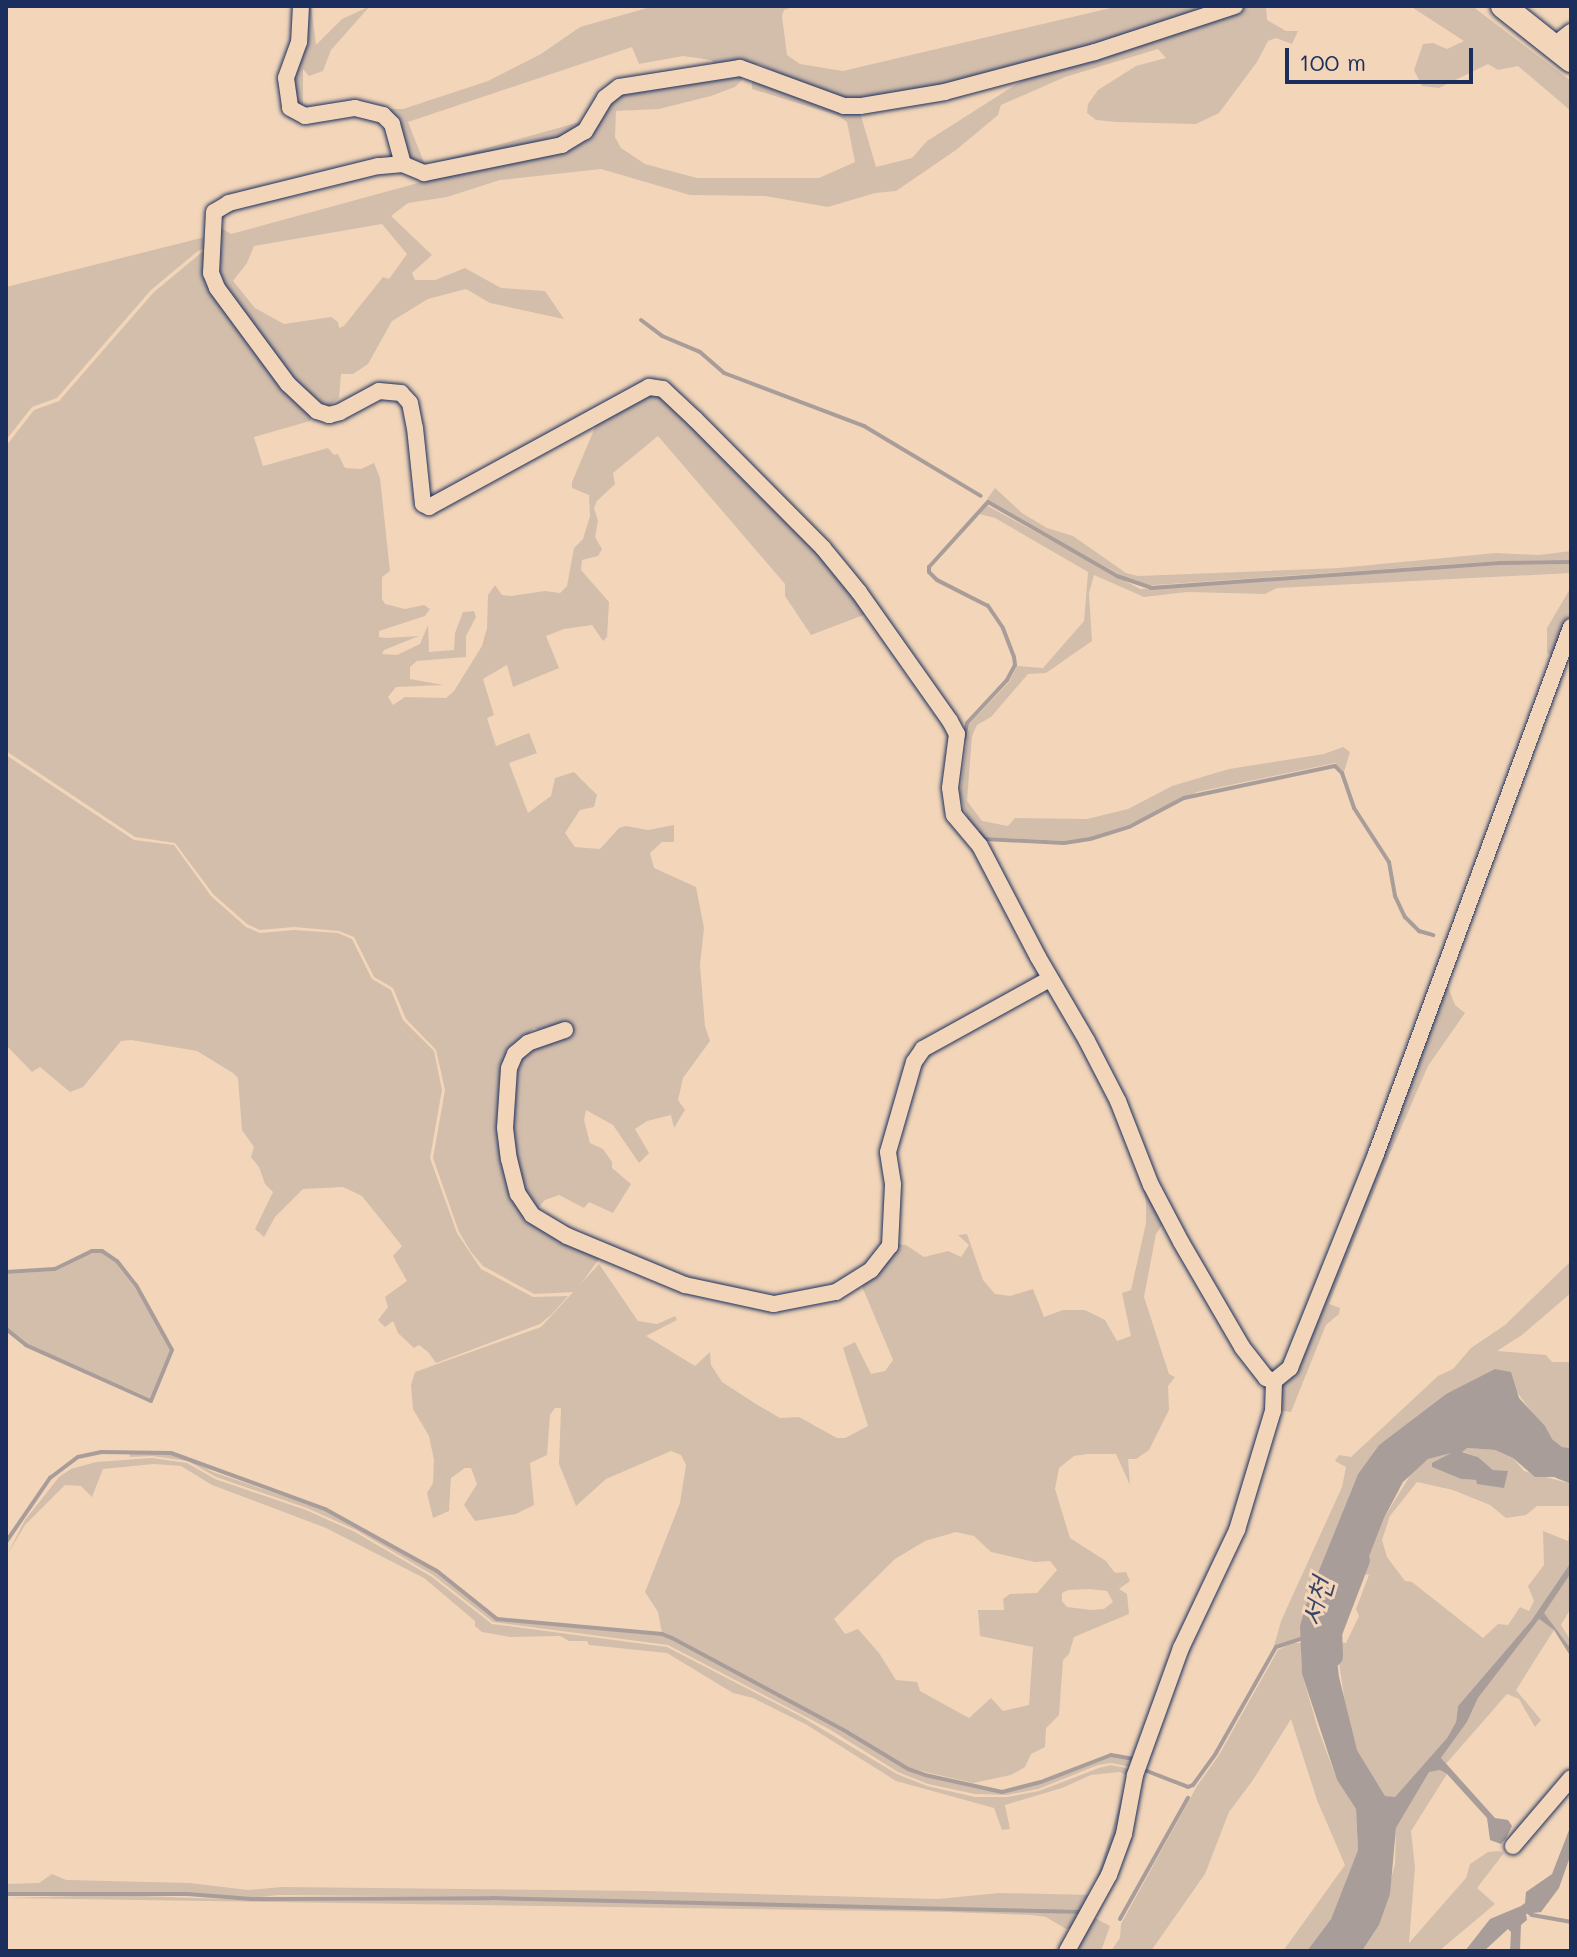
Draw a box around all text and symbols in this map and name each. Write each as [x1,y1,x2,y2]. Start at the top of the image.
scale bar [1289,32,1477,82]
text: 100 m [1299,46,1366,77]
water label: 서천 [1290,1573,1338,1629]

